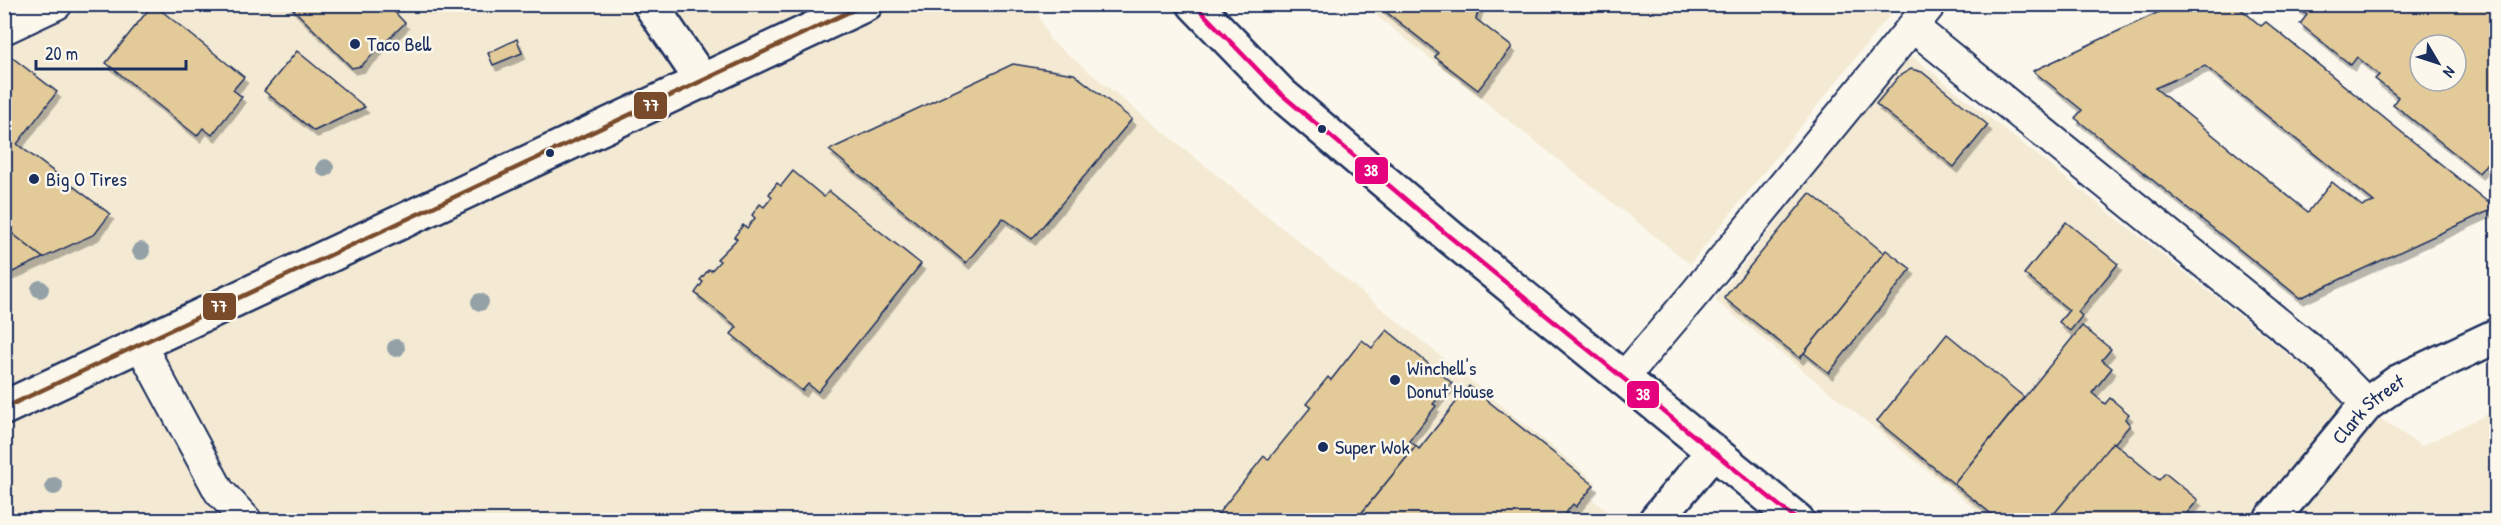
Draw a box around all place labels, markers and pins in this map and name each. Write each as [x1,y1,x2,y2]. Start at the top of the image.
place label: Taco Bell [367,30,432,57]
marker: Taco Bell [348,37,362,51]
unlabelled marker [1316,123,1328,135]
unlabelled marker [544,147,556,159]
place label: Big O Tires [46,165,127,192]
marker: Big O Tires [27,172,41,186]
place label: Winchell's Donut House [1407,354,1494,404]
marker: Winchell's Donut House [1388,373,1402,387]
place label: Super Wok [1335,433,1410,460]
marker: Super Wok [1316,440,1330,454]

